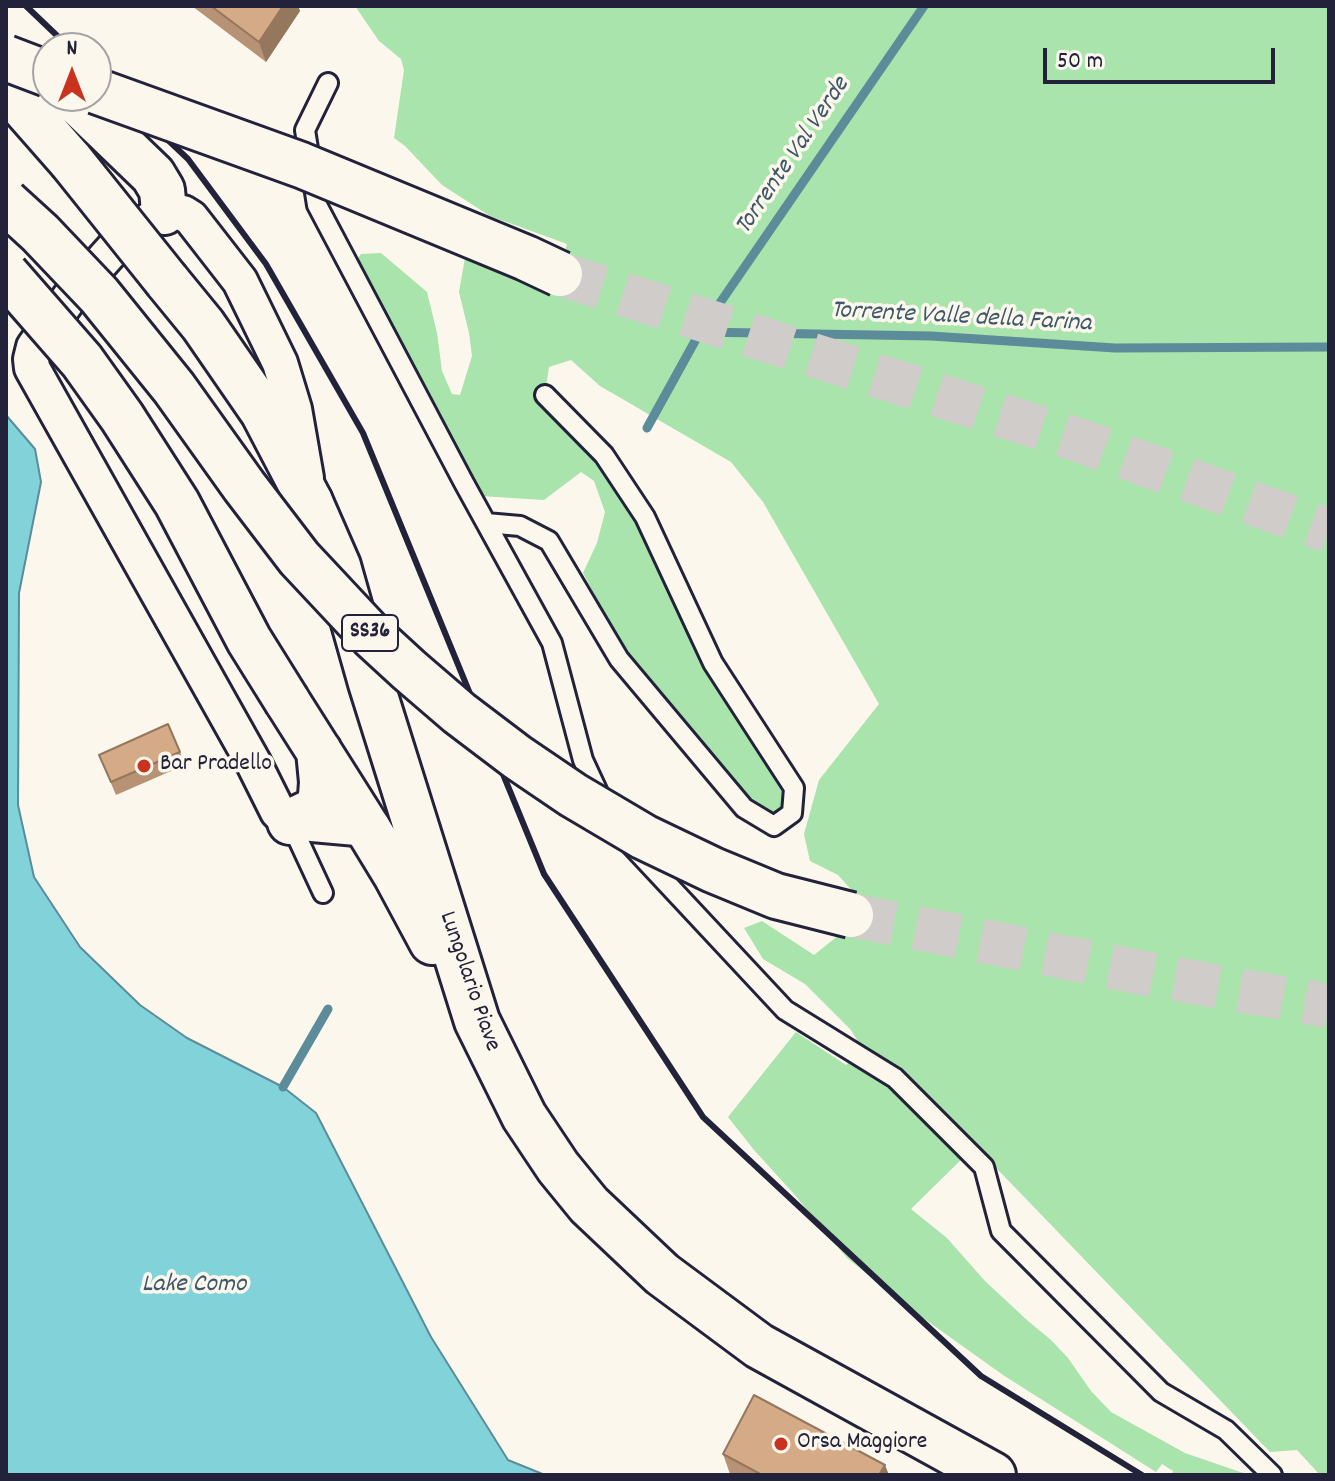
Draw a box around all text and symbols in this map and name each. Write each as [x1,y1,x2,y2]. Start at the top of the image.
north arrow [32,32,112,112]
scale bar [1047,32,1279,82]
text: N [67,34,77,65]
text: 50 m [1057,45,1103,79]
water label: Torrente Val Verde [730,72,858,242]
water label: Torrente Valle della Farina [830,297,1092,341]
road number: SS36 [342,615,398,651]
place label: Bar Pradello [160,752,272,780]
marker: Bar Pradello [135,757,153,775]
street label: Lungolario Piave [431,908,505,1056]
water label: Lake Como [142,1270,246,1302]
place label: Orsa Maggiore [797,1430,927,1458]
marker: Orsa Maggiore [772,1435,790,1453]

